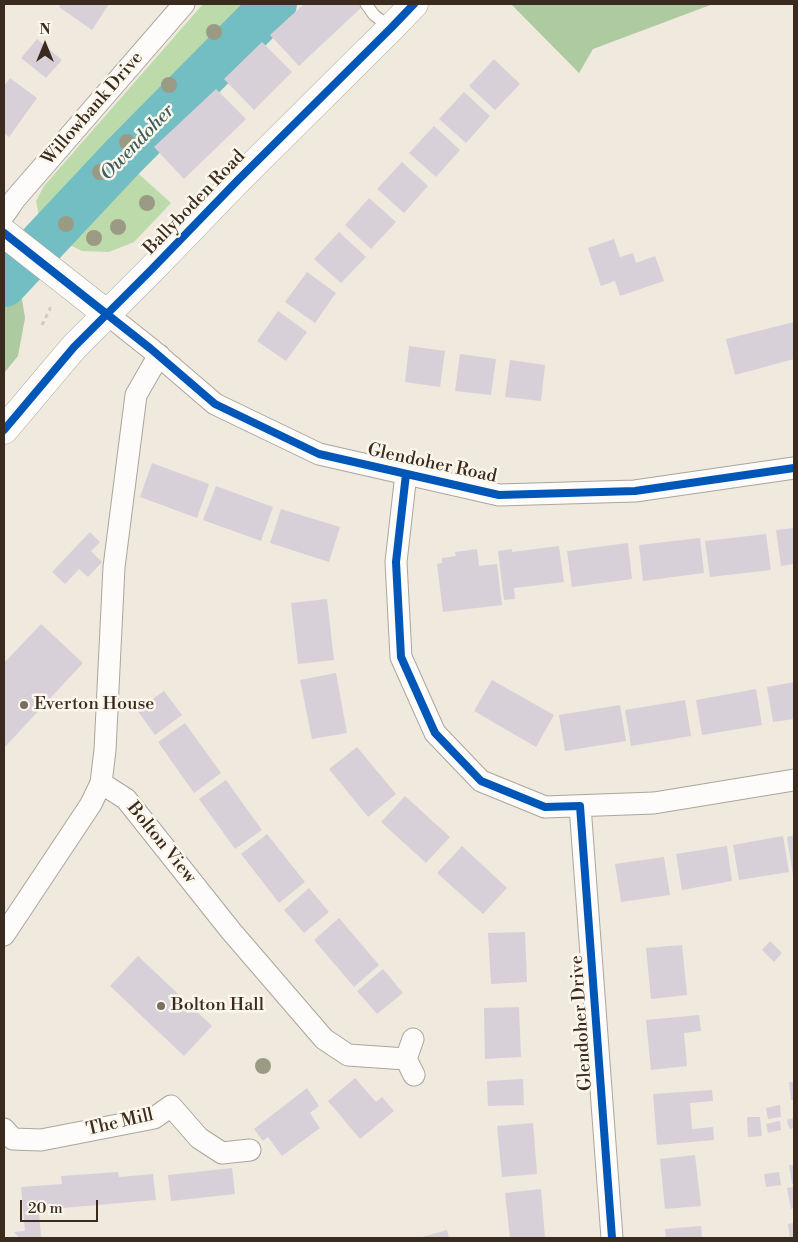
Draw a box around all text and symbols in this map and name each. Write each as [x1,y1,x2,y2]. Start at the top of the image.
north arrow [20,20,70,70]
text: N [39,21,51,39]
street label: Willowbank Drive [38,48,148,170]
water label: Owendoher [96,100,180,186]
street label: Ballyboden Road [140,146,250,260]
street label: Glendoher Road [365,440,499,488]
place label: Everton House [34,694,154,716]
marker: Everton House [18,699,30,711]
street label: Bolton View [122,798,200,888]
street label: Glendoher Drive [566,954,598,1092]
place label: Bolton Hall [171,995,264,1017]
marker: Bolton Hall [155,1000,167,1012]
street label: The Mill [84,1105,156,1141]
scale bar [22,1190,100,1222]
text: 20 m [28,1199,63,1218]

